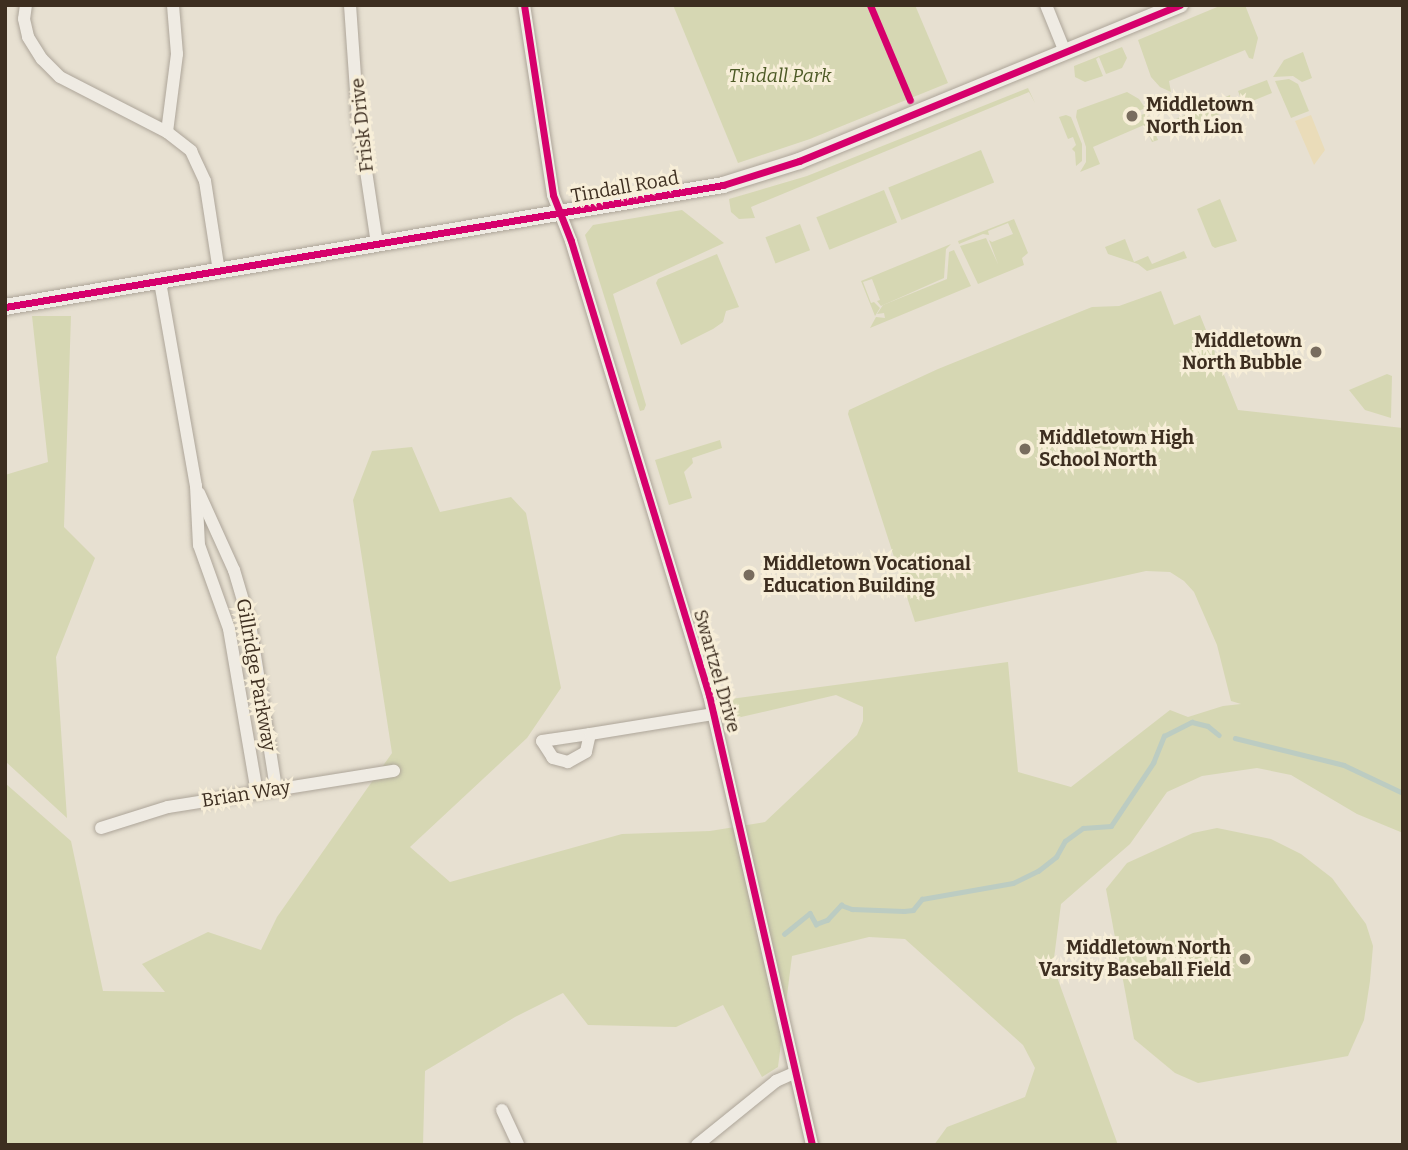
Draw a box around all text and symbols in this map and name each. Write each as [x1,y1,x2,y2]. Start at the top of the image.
park label: Tindall Park [728,65,832,87]
street label: Frisk Drive [346,77,378,173]
place label: Middletown North Lion [1146,94,1254,138]
marker: Middletown North Lion [1124,108,1140,124]
street label: Tindall Road [569,166,681,208]
place label: Middletown North Bubble [1182,330,1302,374]
marker: Middletown North Bubble [1308,344,1324,360]
place label: Middletown High School North [1039,427,1194,471]
marker: Middletown High School North [1017,441,1033,457]
place label: Middletown Vocational Education Building [763,553,971,597]
marker: Middletown Vocational Education Building [741,567,757,583]
street label: Gillridge Parkway [231,597,281,753]
street label: Swartzel Drive [689,607,745,735]
street label: Brian Way [200,776,292,812]
place label: Middletown North Varsity Baseball Field [1039,937,1231,981]
marker: Middletown North Varsity Baseball Field [1237,951,1253,967]

